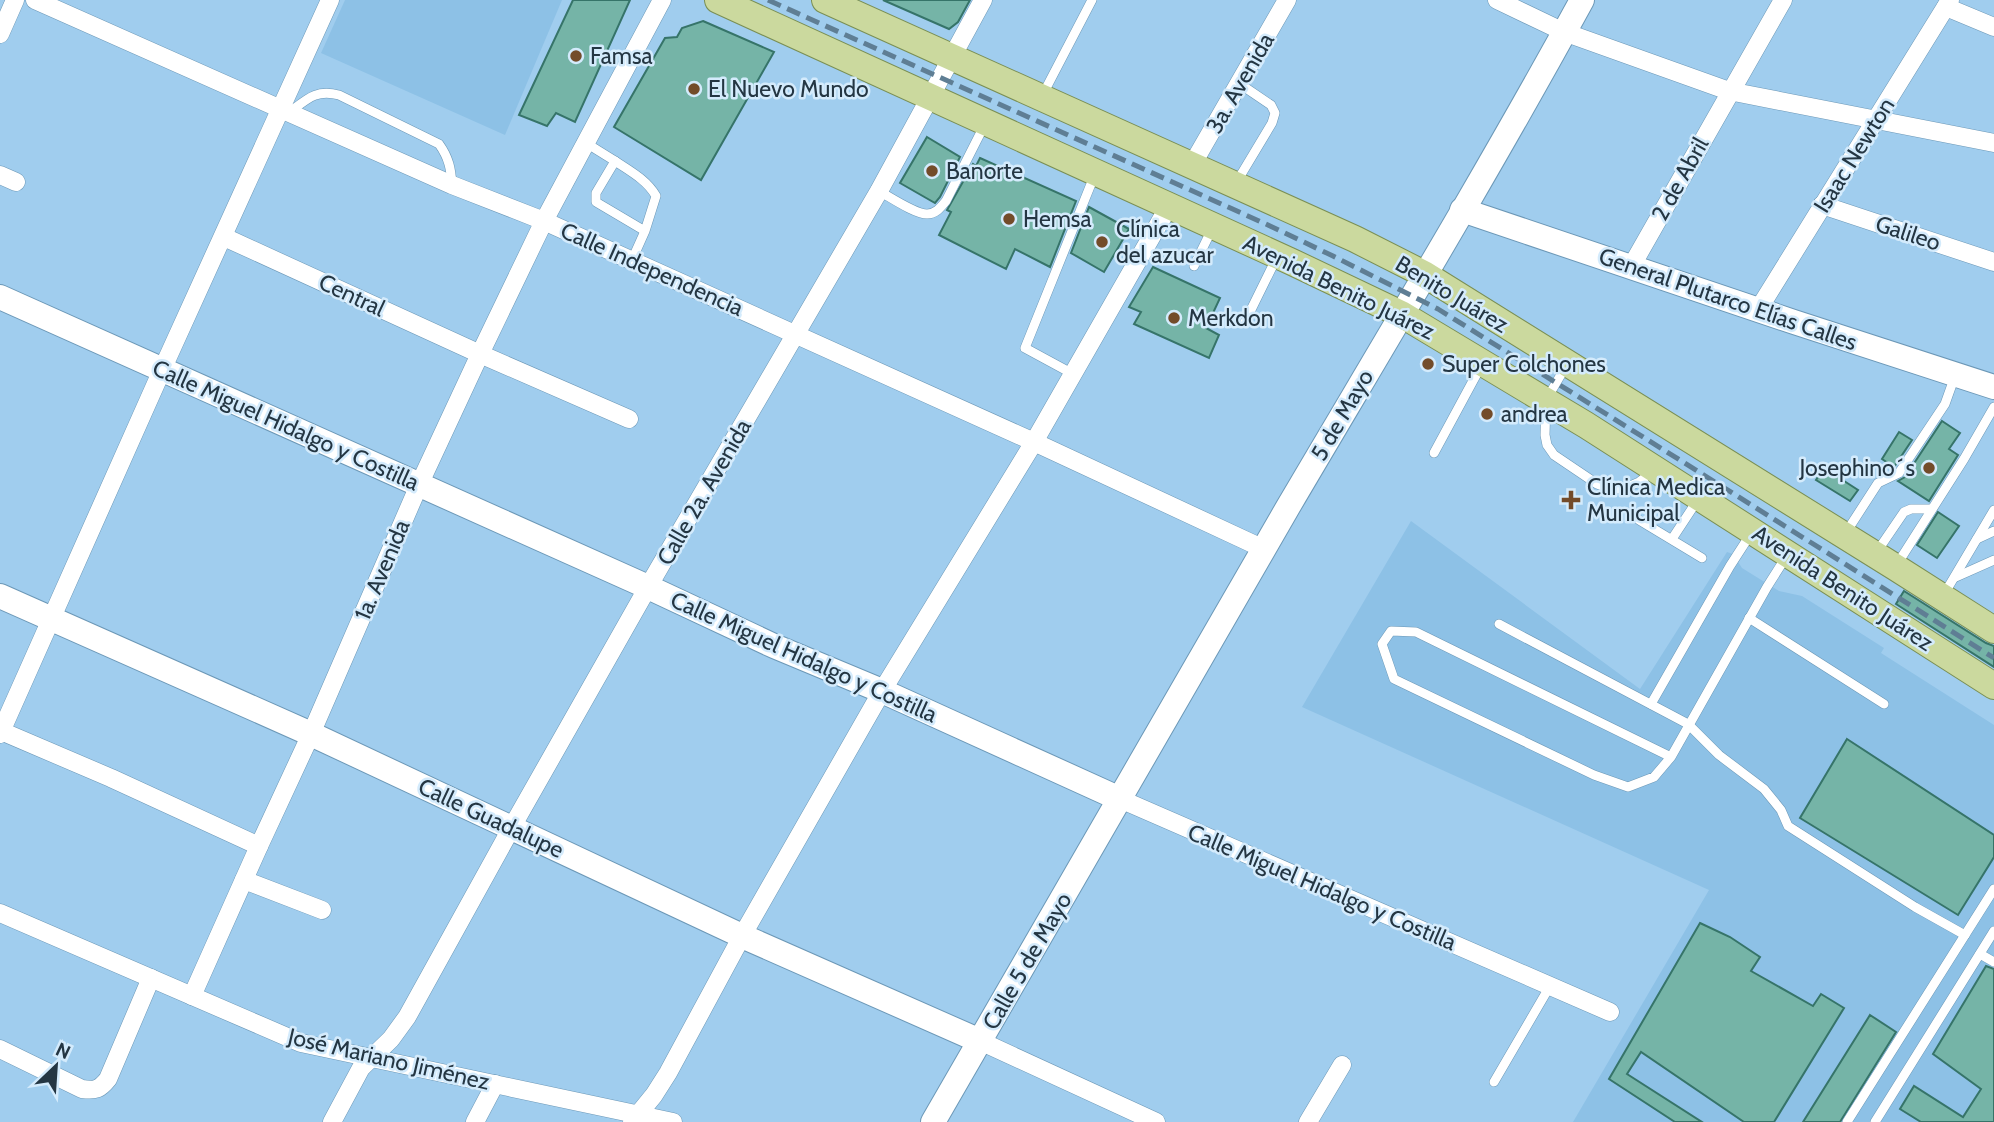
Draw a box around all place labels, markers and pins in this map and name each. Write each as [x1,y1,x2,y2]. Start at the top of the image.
place label: Famsa [590,42,653,70]
marker: Famsa [568,48,584,64]
place label: El Nuevo Mundo [708,75,869,103]
marker: El Nuevo Mundo [686,81,702,97]
place label: Banorte [946,157,1023,185]
marker: Banorte [924,163,940,179]
place label: Hemsa [1023,205,1091,233]
marker: Hemsa [1001,211,1017,227]
place label: Clínica del azucar [1116,215,1215,269]
marker: Clínica del azucar [1094,234,1110,250]
place label: Merkdon [1188,304,1274,332]
marker: Merkdon [1166,310,1182,326]
place label: Super Colchones [1442,350,1606,378]
marker: Super Colchones [1420,356,1436,372]
place label: andrea [1501,400,1567,428]
marker: andrea [1479,406,1495,422]
place label: Josephino´s [1799,454,1915,482]
marker: Josephino´s [1921,460,1937,476]
place label: Clínica Medica Municipal [1587,473,1725,527]
marker: Clínica Medica Municipal [1561,490,1581,510]

